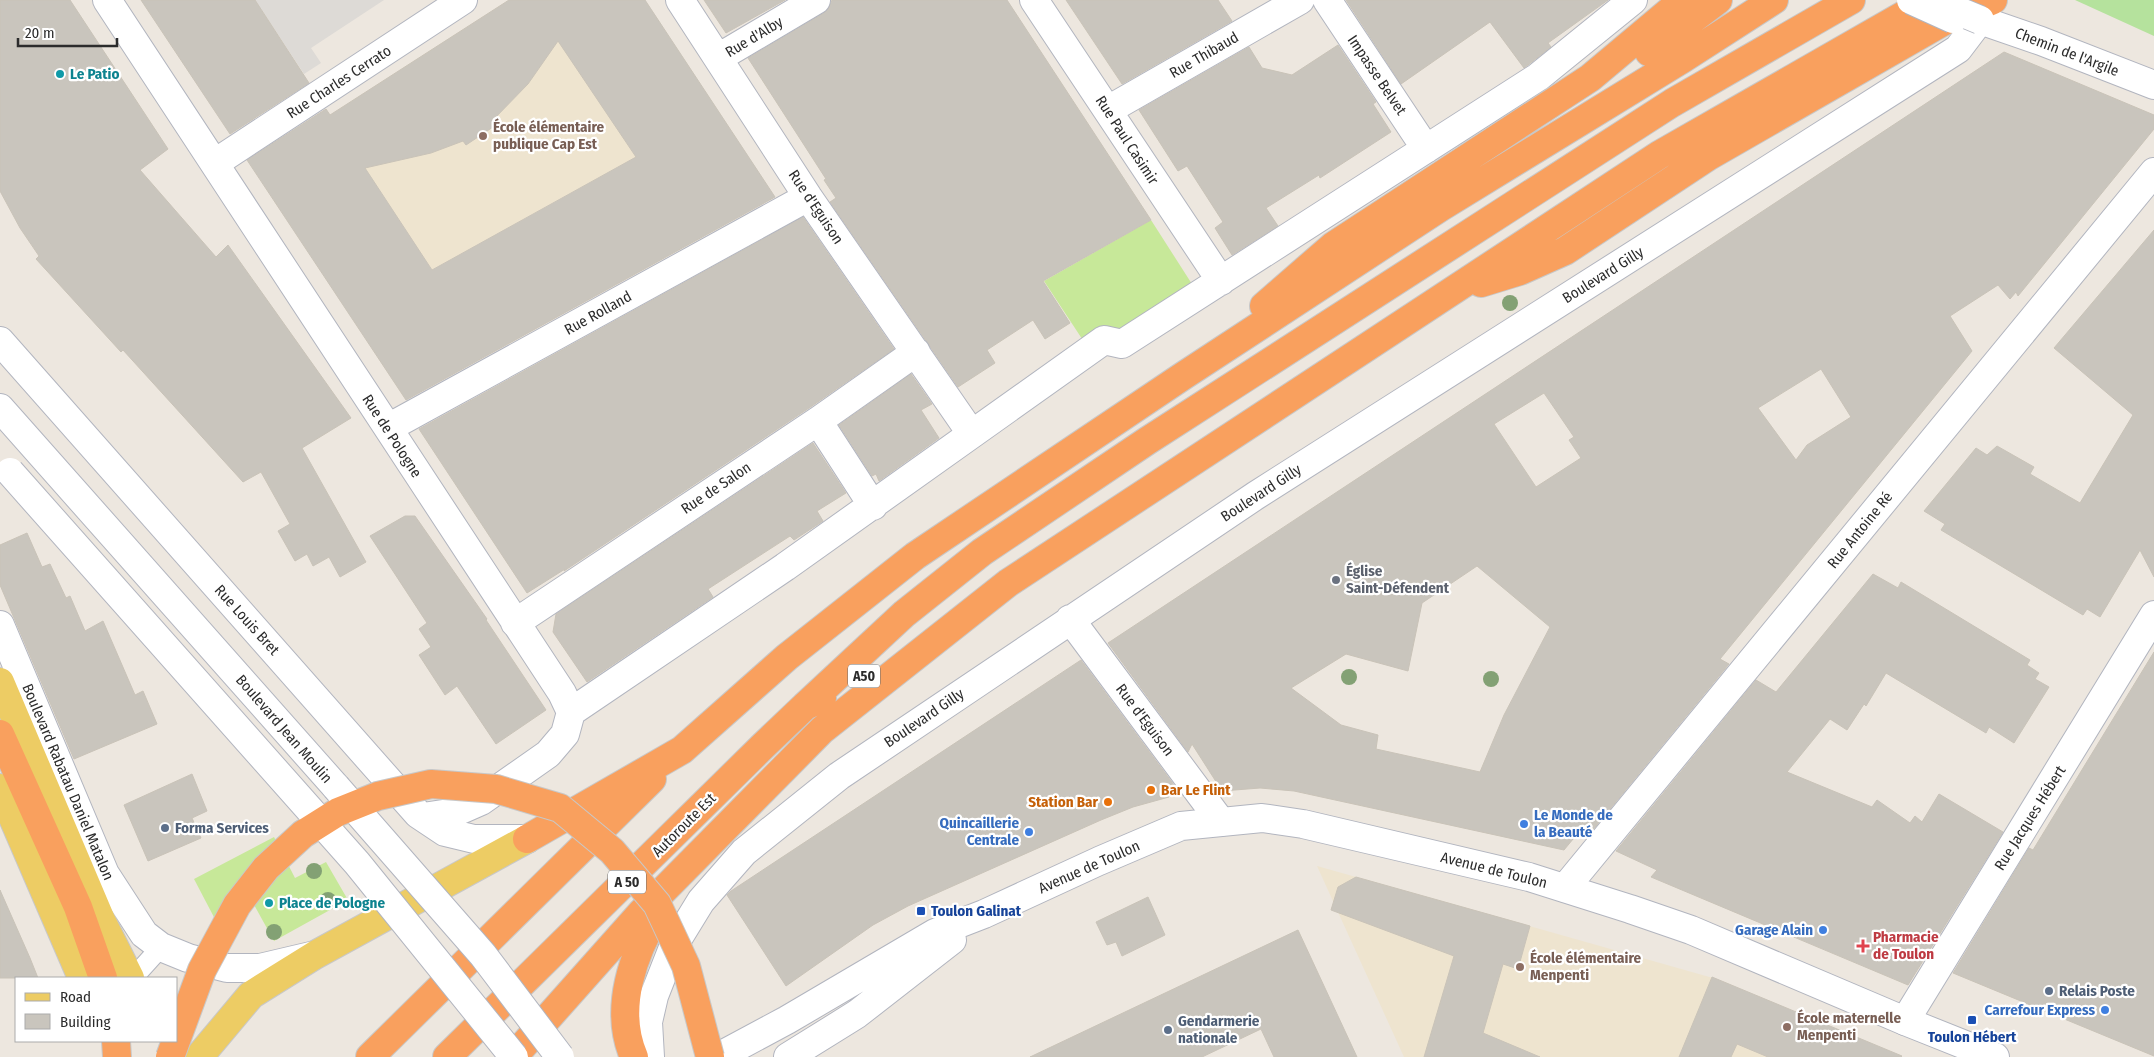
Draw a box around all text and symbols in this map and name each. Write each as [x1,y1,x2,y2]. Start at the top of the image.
street label: Rue d'Alby [722,13,786,61]
scale bar [18,15,116,47]
text: 20 m [25,24,55,42]
street label: Chemin de l'Argile [2012,24,2122,80]
street label: Rue Thibaud [1166,28,1242,82]
street label: Impasse Belvet [1344,32,1410,118]
street label: Rue Charles Cerrato [283,41,395,122]
place label: Le Patio [70,65,120,83]
marker: Le Patio [54,68,66,80]
street label: Rue Paul Casimir [1092,92,1163,188]
place label: École élémentaire publique Cap Est [493,118,604,153]
marker: École élémentaire publique Cap Est [477,130,489,142]
street label: Rue d'Eguison [785,167,847,247]
street label: Boulevard Gilly [1559,243,1647,307]
street label: Rue Rolland [561,287,635,339]
street label: Rue de Pologne [358,391,426,481]
street label: Rue de Salon [678,458,754,518]
street label: Boulevard Gilly [1217,460,1305,526]
street label: Rue Antoine Ré [1824,488,1896,572]
place label: Église Saint-Défendent [1346,562,1450,597]
marker: Église Saint-Défendent [1330,574,1342,586]
street label: Rue Louis Bret [211,581,283,659]
road number: A50 [848,664,880,688]
street label: Boulevard Jean Moulin [232,671,336,787]
street label: Rue d'Eguison [1112,680,1178,760]
street label: Boulevard Rabatau Daniel Matalon [18,681,118,883]
street label: Boulevard Gilly [881,685,968,751]
street label: Rue Jacques Hébert [1991,762,2069,874]
place label: Bar Le Flint [1161,781,1231,799]
marker: Bar Le Flint [1145,784,1157,796]
street label: Autoroute Est [648,789,720,861]
place label: Station Bar [1028,793,1099,811]
marker: Station Bar [1102,796,1114,808]
place label: Le Monde de la Beauté [1534,806,1613,841]
place label: Quincaillerie Centrale [940,814,1019,849]
marker: Le Monde de la Beauté [1518,818,1530,830]
place label: Forma Services [175,819,269,837]
marker: Forma Services [159,822,171,834]
marker: Quincaillerie Centrale [1023,826,1035,838]
street label: Avenue de Toulon [1035,837,1143,897]
street label: Avenue de Toulon [1439,848,1549,892]
road number: A 50 [608,870,646,894]
place label: Place de Pologne [279,894,385,912]
marker: Place de Pologne [263,897,275,909]
place label: Toulon Galinat [931,902,1022,920]
marker: Toulon Galinat [915,905,927,917]
place label: Garage Alain [1735,921,1813,939]
marker: Garage Alain [1817,924,1829,936]
place label: Pharmacie de Toulon [1873,928,1939,963]
marker: Pharmacie de Toulon [1857,940,1869,952]
place label: École élémentaire Menpenti [1530,949,1641,984]
marker: École élémentaire Menpenti [1514,961,1526,973]
legend [15,977,178,1042]
place label: Relais Poste [2059,982,2135,1000]
marker: Relais Poste [2043,985,2055,997]
text: Road [60,988,91,1006]
place label: Carrefour Express [1984,1001,2095,1019]
marker: Carrefour Express [2099,1004,2111,1016]
place label: École maternelle Menpenti [1797,1009,1901,1044]
place label: Gendarmerie nationale [1178,1012,1260,1047]
text: Building [60,1013,111,1031]
marker: Toulon Hébert [1966,1014,1978,1026]
marker: École maternelle Menpenti [1781,1021,1793,1033]
marker: Gendarmerie nationale [1162,1024,1174,1036]
place label: Toulon Hébert [1928,1028,2017,1046]

